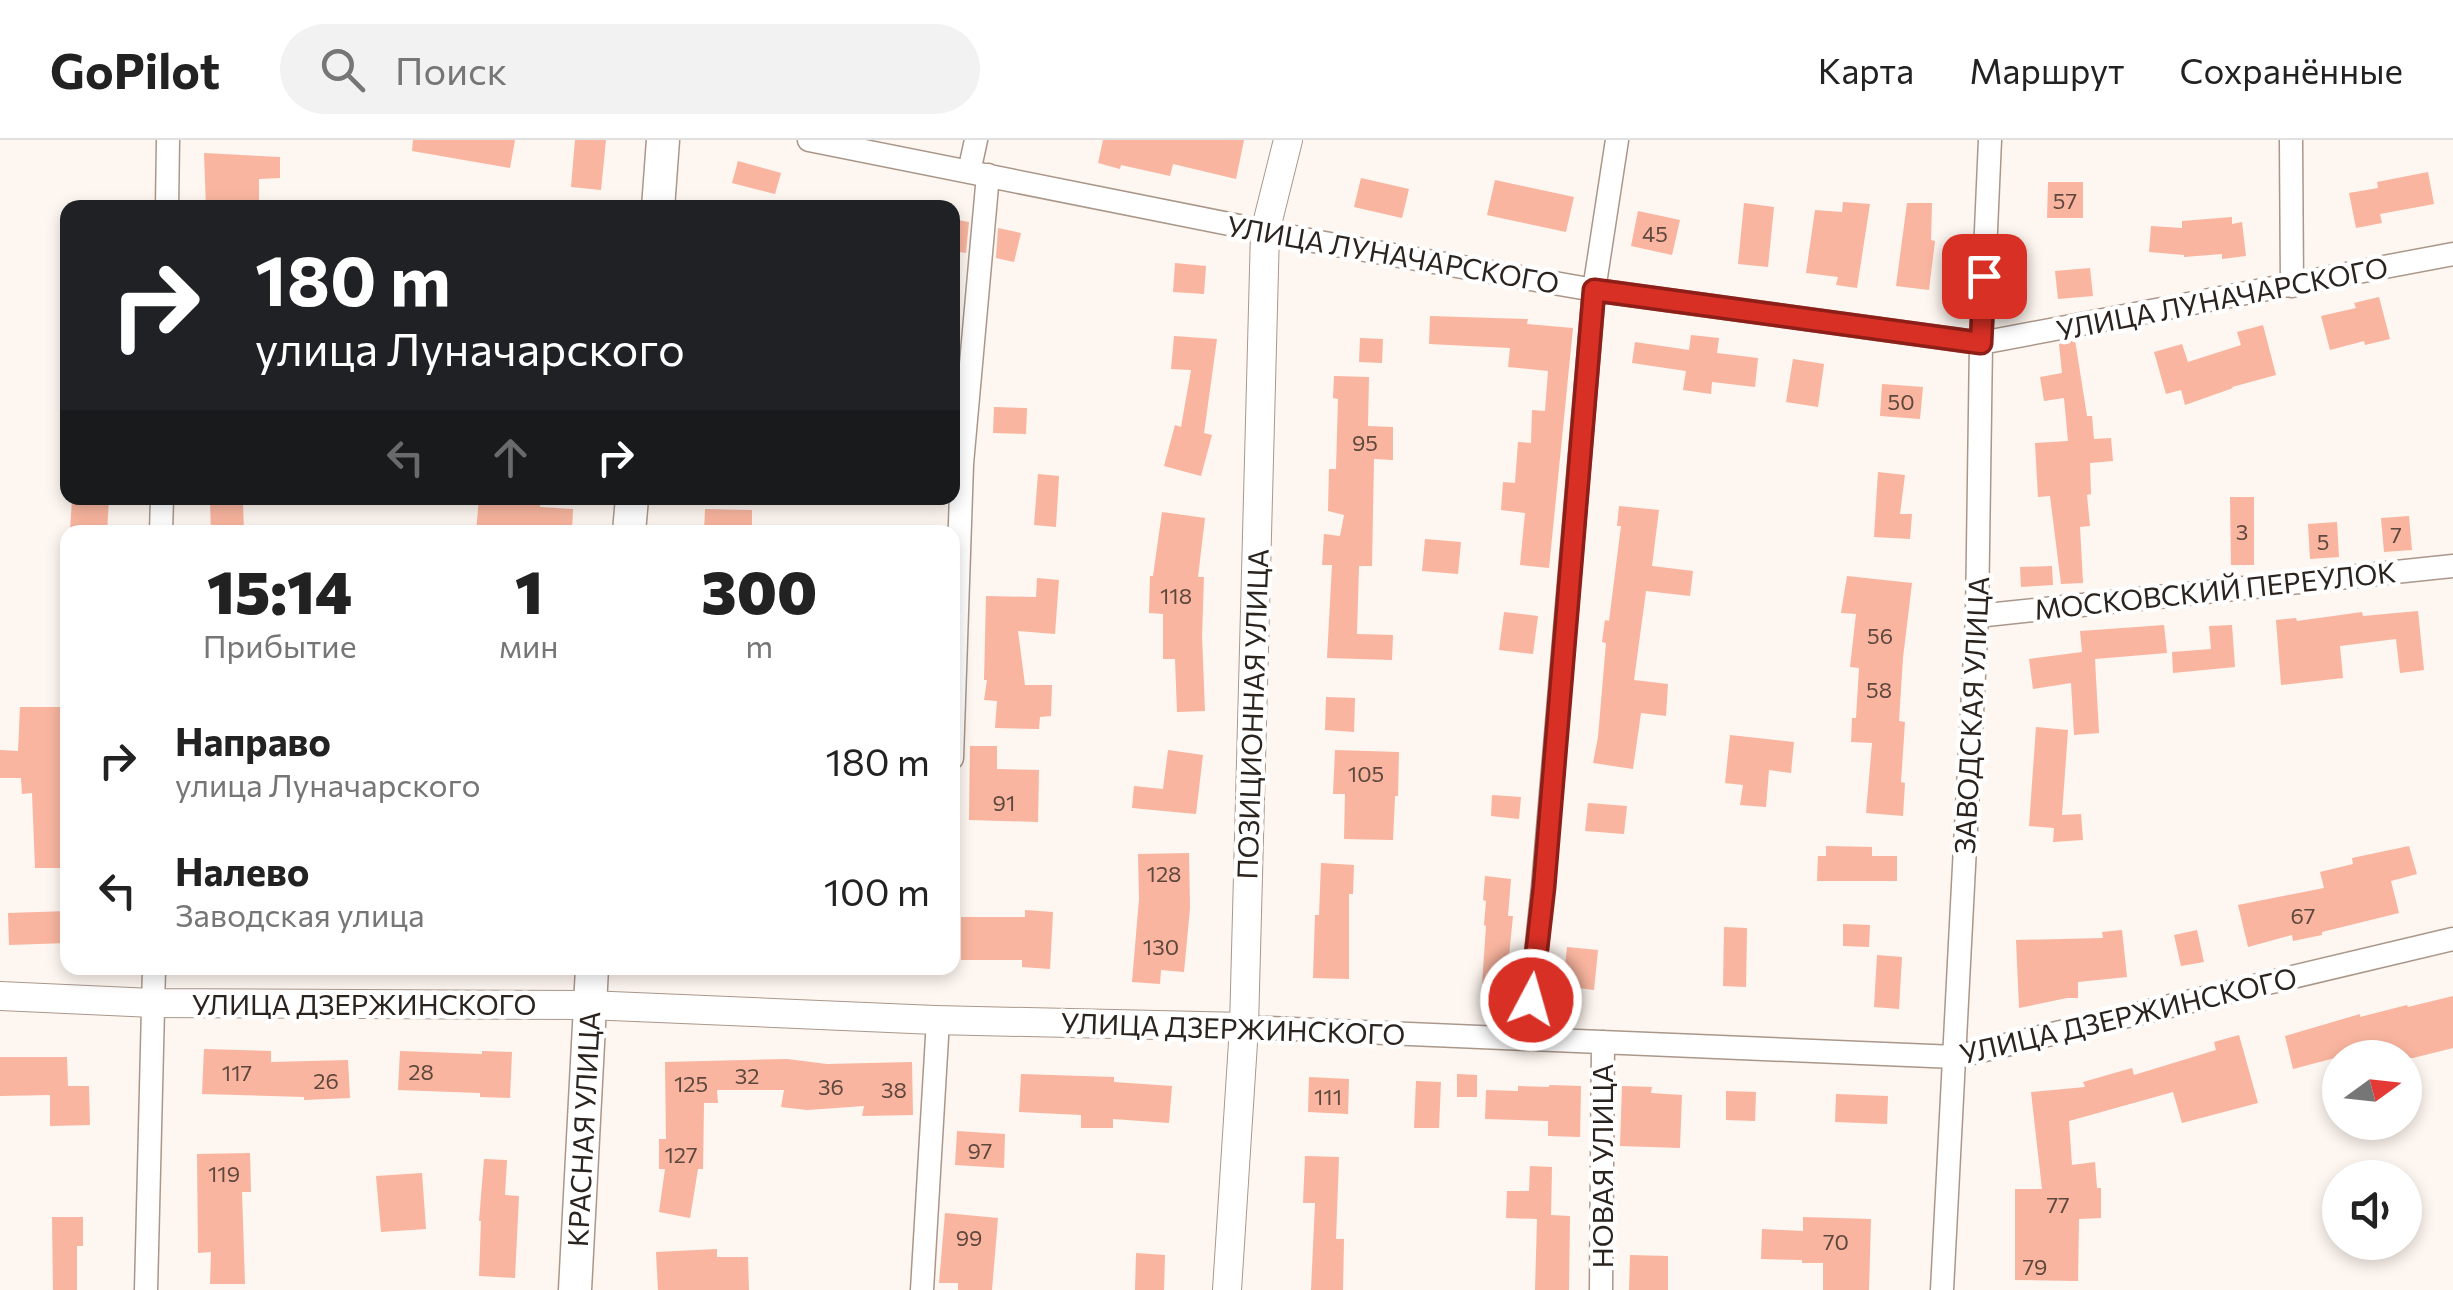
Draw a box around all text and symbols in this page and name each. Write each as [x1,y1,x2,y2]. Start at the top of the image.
search box [280,24,980,114]
text: GoPilot [50,40,220,99]
icon: search [315,42,370,97]
text: Поиск [395,46,507,93]
text: Карта [1818,48,1914,91]
text: Маршрут [1969,48,2125,91]
text: Сохранённые [2180,48,2403,91]
house number: 57 [2053,187,2077,214]
street label: УЛИЦА ЛУНАЧАРСКОГО [1224,208,1562,300]
house number: 45 [1642,220,1668,247]
pin [1942,234,2027,319]
text: 180 m [255,235,451,320]
icon: right [90,240,220,370]
icon: arrive [1957,249,2012,304]
street label: УЛИЦА ЛУНАЧАРСКОГО [2053,249,2391,347]
text: улица Луначарского [255,320,685,375]
house number: 50 [1888,388,1915,415]
house number: 95 [1352,429,1378,456]
icon: left [378,430,433,485]
icon: ahead [483,430,538,485]
icon: right [588,430,643,485]
house number: 3 [2236,518,2248,545]
house number: 7 [2390,521,2402,548]
house number: 5 [2317,528,2329,555]
street label: ПОЗИЦИОННАЯ УЛИЦА [1229,548,1275,880]
text: 15:14 [207,553,352,626]
text: 1 [515,553,543,626]
text: 300 [701,553,817,626]
street label: МОСКОВСКИЙ ПЕРЕУЛОК [2033,554,2397,626]
street label: ЗАВОДСКАЯ УЛИЦА [1947,575,1995,855]
house number: 118 [1160,582,1192,609]
house number: 56 [1867,622,1893,649]
text: Прибытие [203,625,357,665]
text: мин [499,625,559,665]
text: m [745,625,773,665]
house number: 58 [1866,676,1892,703]
text: Направо [175,717,331,764]
icon: right [90,733,145,788]
text: 180 m [825,737,930,784]
house number: 105 [1348,760,1384,787]
text: улица Луначарского [175,764,481,804]
house number: 91 [993,789,1015,816]
text: Налево [175,847,309,894]
house number: 128 [1147,860,1181,887]
icon: left [90,863,145,918]
text: 100 m [824,867,930,914]
text: Заводская улица [175,894,425,934]
house number: 67 [2291,902,2315,929]
house number: 130 [1143,933,1179,960]
position arrow [1479,948,1583,1052]
street label: УЛИЦА ДЗЕРЖИНСКОГО [1956,960,2300,1070]
street label: УЛИЦА ДЗЕРЖИНСКОГО [192,987,536,1021]
street label: УЛИЦА ДЗЕРЖИНСКОГО [1060,1005,1406,1051]
street label: КРАСНАЯ УЛИЦА [560,1010,606,1248]
north arrow [2322,1040,2422,1140]
map controls [2322,1040,2422,1260]
house number: 28 [408,1058,434,1085]
house number: 117 [222,1059,252,1086]
house number: 32 [735,1062,759,1089]
street label: НОВАЯ УЛИЦА [1585,1064,1619,1268]
house number: 26 [313,1067,339,1094]
house number: 125 [674,1070,708,1097]
house number: 36 [818,1073,844,1100]
house number: 38 [881,1076,907,1103]
house number: 111 [1314,1083,1342,1110]
house number: 97 [968,1137,992,1164]
house number: 127 [664,1141,698,1168]
house number: 119 [208,1160,240,1187]
button: sound [2322,1160,2422,1260]
house number: 77 [2046,1191,2070,1218]
house number: 99 [956,1224,982,1251]
house number: 70 [1823,1228,1849,1255]
house number: 79 [2023,1253,2047,1280]

